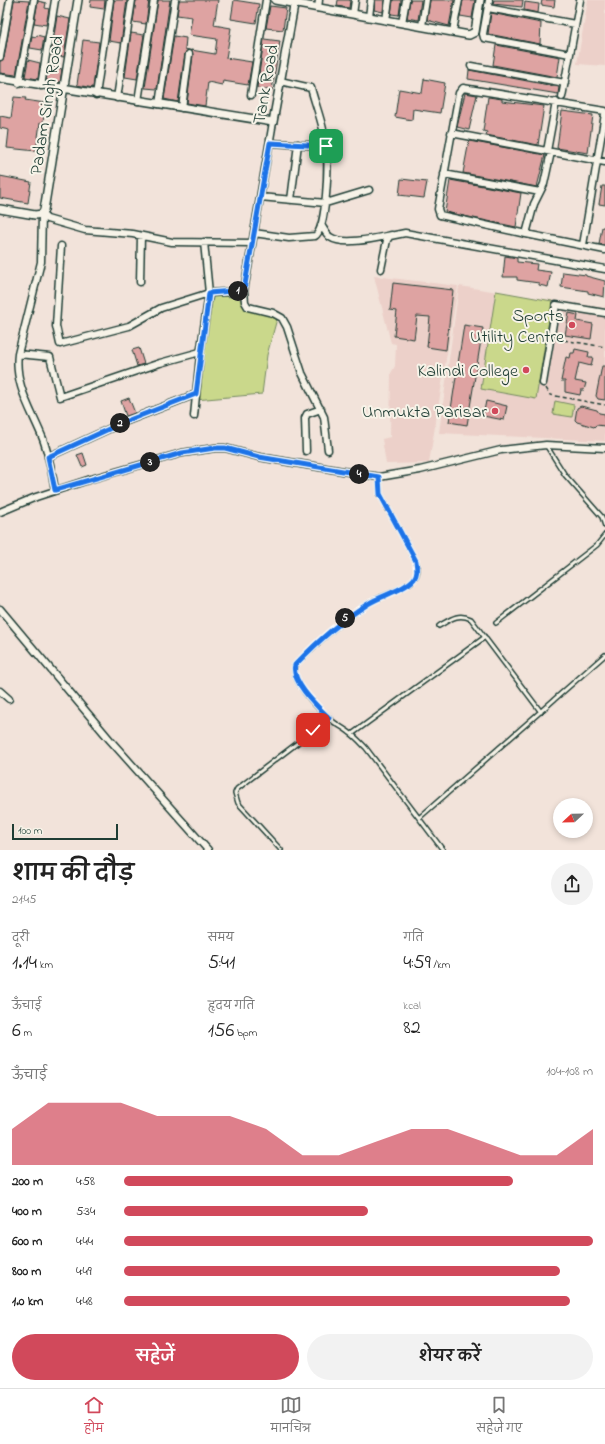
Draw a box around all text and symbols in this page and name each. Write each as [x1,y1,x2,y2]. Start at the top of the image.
street label: Padam Singh Road [24,34,73,177]
street label: Tank Road [247,42,287,126]
pin [309,129,343,163]
icon: arrive [315,135,337,157]
pin: 1 [228,281,248,301]
text: 1 [236,283,240,299]
place label: Sports Utility Centre [470,304,565,351]
marker: Sports Utility Centre [567,320,577,330]
place label: Kalindi College [418,359,519,386]
marker: Kalindi College [521,365,531,375]
place label: Unmukta Parisar [362,400,487,426]
marker: Unmukta Parisar [490,406,500,416]
pin: 2 [110,413,130,433]
text: 2 [117,415,123,431]
pin: 3 [140,452,160,472]
text: 3 [148,454,152,470]
pin: 4 [349,464,369,484]
text: 4 [357,466,361,482]
pin: 5 [335,608,355,628]
text: 5 [342,610,348,626]
pin [296,713,330,747]
icon: check [302,719,324,741]
north arrow [553,798,593,838]
map controls [553,798,593,838]
scale bar [12,822,118,841]
text: 100 m [18,823,42,839]
text: शाम की दौड़ [12,859,134,891]
button: share [551,863,593,905]
text: 21:45 [12,890,37,909]
text: दूरी [12,930,29,946]
text: समय [208,930,234,946]
text: गति [403,930,423,946]
text: 1.14 [12,949,37,978]
text: 5:41 [208,949,235,978]
text: 4:59 [403,949,431,978]
text: km [37,957,53,973]
text: /km [431,957,450,973]
text: ऊँचाई [12,998,42,1014]
text: हृदय गति [208,998,254,1014]
text: kcal [403,998,421,1014]
text: 82 [403,1014,421,1043]
text: 6 [12,1017,21,1046]
text: 156 [208,1017,234,1046]
text: m [21,1025,32,1041]
text: bpm [234,1025,257,1041]
text: 104–108 m [546,1062,593,1081]
text: ऊँचाई [12,1066,47,1085]
text: 200 m [12,1172,43,1191]
text: 4:58 [76,1172,95,1191]
text: 400 m [12,1202,42,1221]
text: 5:34 [76,1202,95,1221]
text: 600 m [12,1232,42,1251]
text: 4:44 [76,1232,93,1251]
text: 800 m [12,1262,41,1281]
text: 4:49 [76,1262,92,1281]
text: 1.0 km [12,1292,43,1311]
text: 4:48 [76,1292,93,1311]
button: सहेजें [12,1334,299,1380]
button: शेयर करें [307,1334,593,1380]
tab: होम [83,1394,105,1440]
tab: मानचित्र [271,1394,311,1440]
tab: सहेजे गए [477,1394,522,1440]

